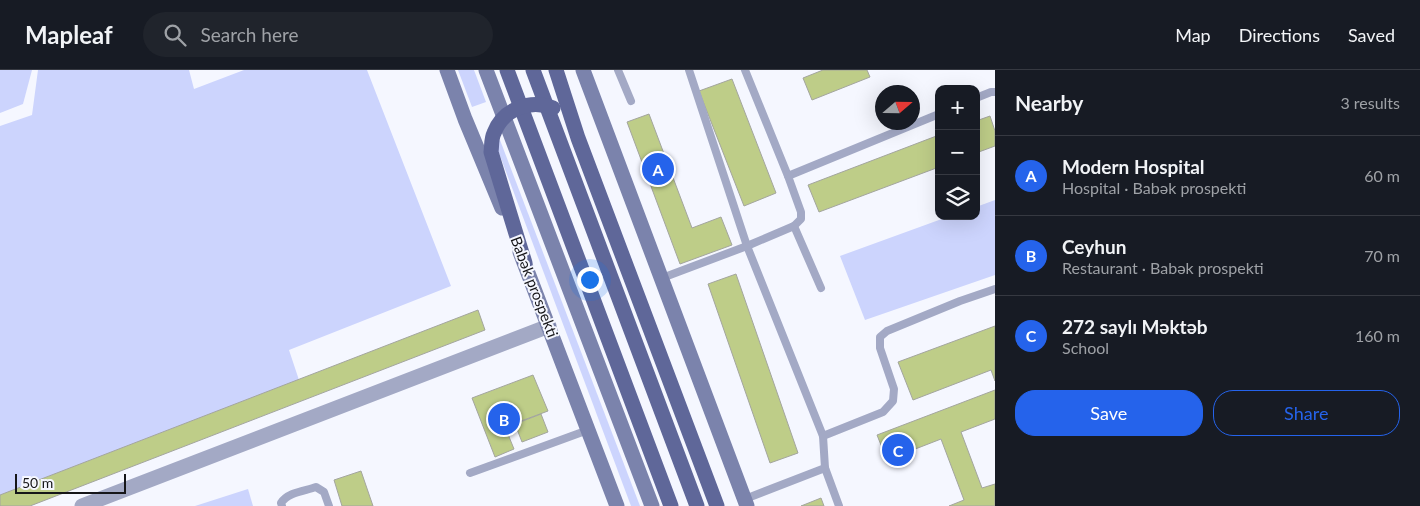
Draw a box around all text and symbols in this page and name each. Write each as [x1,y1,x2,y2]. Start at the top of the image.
search box [143,12,493,57]
text: Mapleaf [25,20,113,49]
icon: search [161,21,189,49]
text: Search here [201,23,299,46]
text: Map [1175,24,1211,46]
text: Directions [1239,24,1320,46]
text: Saved [1348,24,1395,46]
north arrow [875,85,920,130]
map controls [935,85,980,220]
button: + [935,85,980,130]
text: Nearby [1015,90,1083,115]
text: 3 results [1340,93,1400,112]
button: − [935,130,980,175]
pin: A [642,150,674,188]
text: Modern Hospital [1062,155,1205,178]
text: A [1025,166,1037,185]
text: 60 m [1364,166,1400,185]
button: layers [935,175,980,220]
text: Hospital · Babək prospekti [1062,178,1246,197]
street label: Babək prospekti [507,234,562,340]
text: Ceyhun [1062,235,1126,258]
text: B [1026,246,1036,265]
text: 70 m [1364,246,1400,265]
text: Restaurant · Babək prospekti [1062,258,1264,277]
your location [577,267,603,293]
text: 272 saylı Məktəb [1062,315,1208,338]
text: C [1026,326,1036,345]
text: 160 m [1355,326,1400,345]
text: School [1062,338,1109,357]
button: Save [1015,390,1203,436]
button: Share [1213,390,1400,436]
pin: B [488,400,520,438]
pin: C [882,431,914,469]
scale bar [15,471,126,494]
text: 50 m [22,474,53,491]

